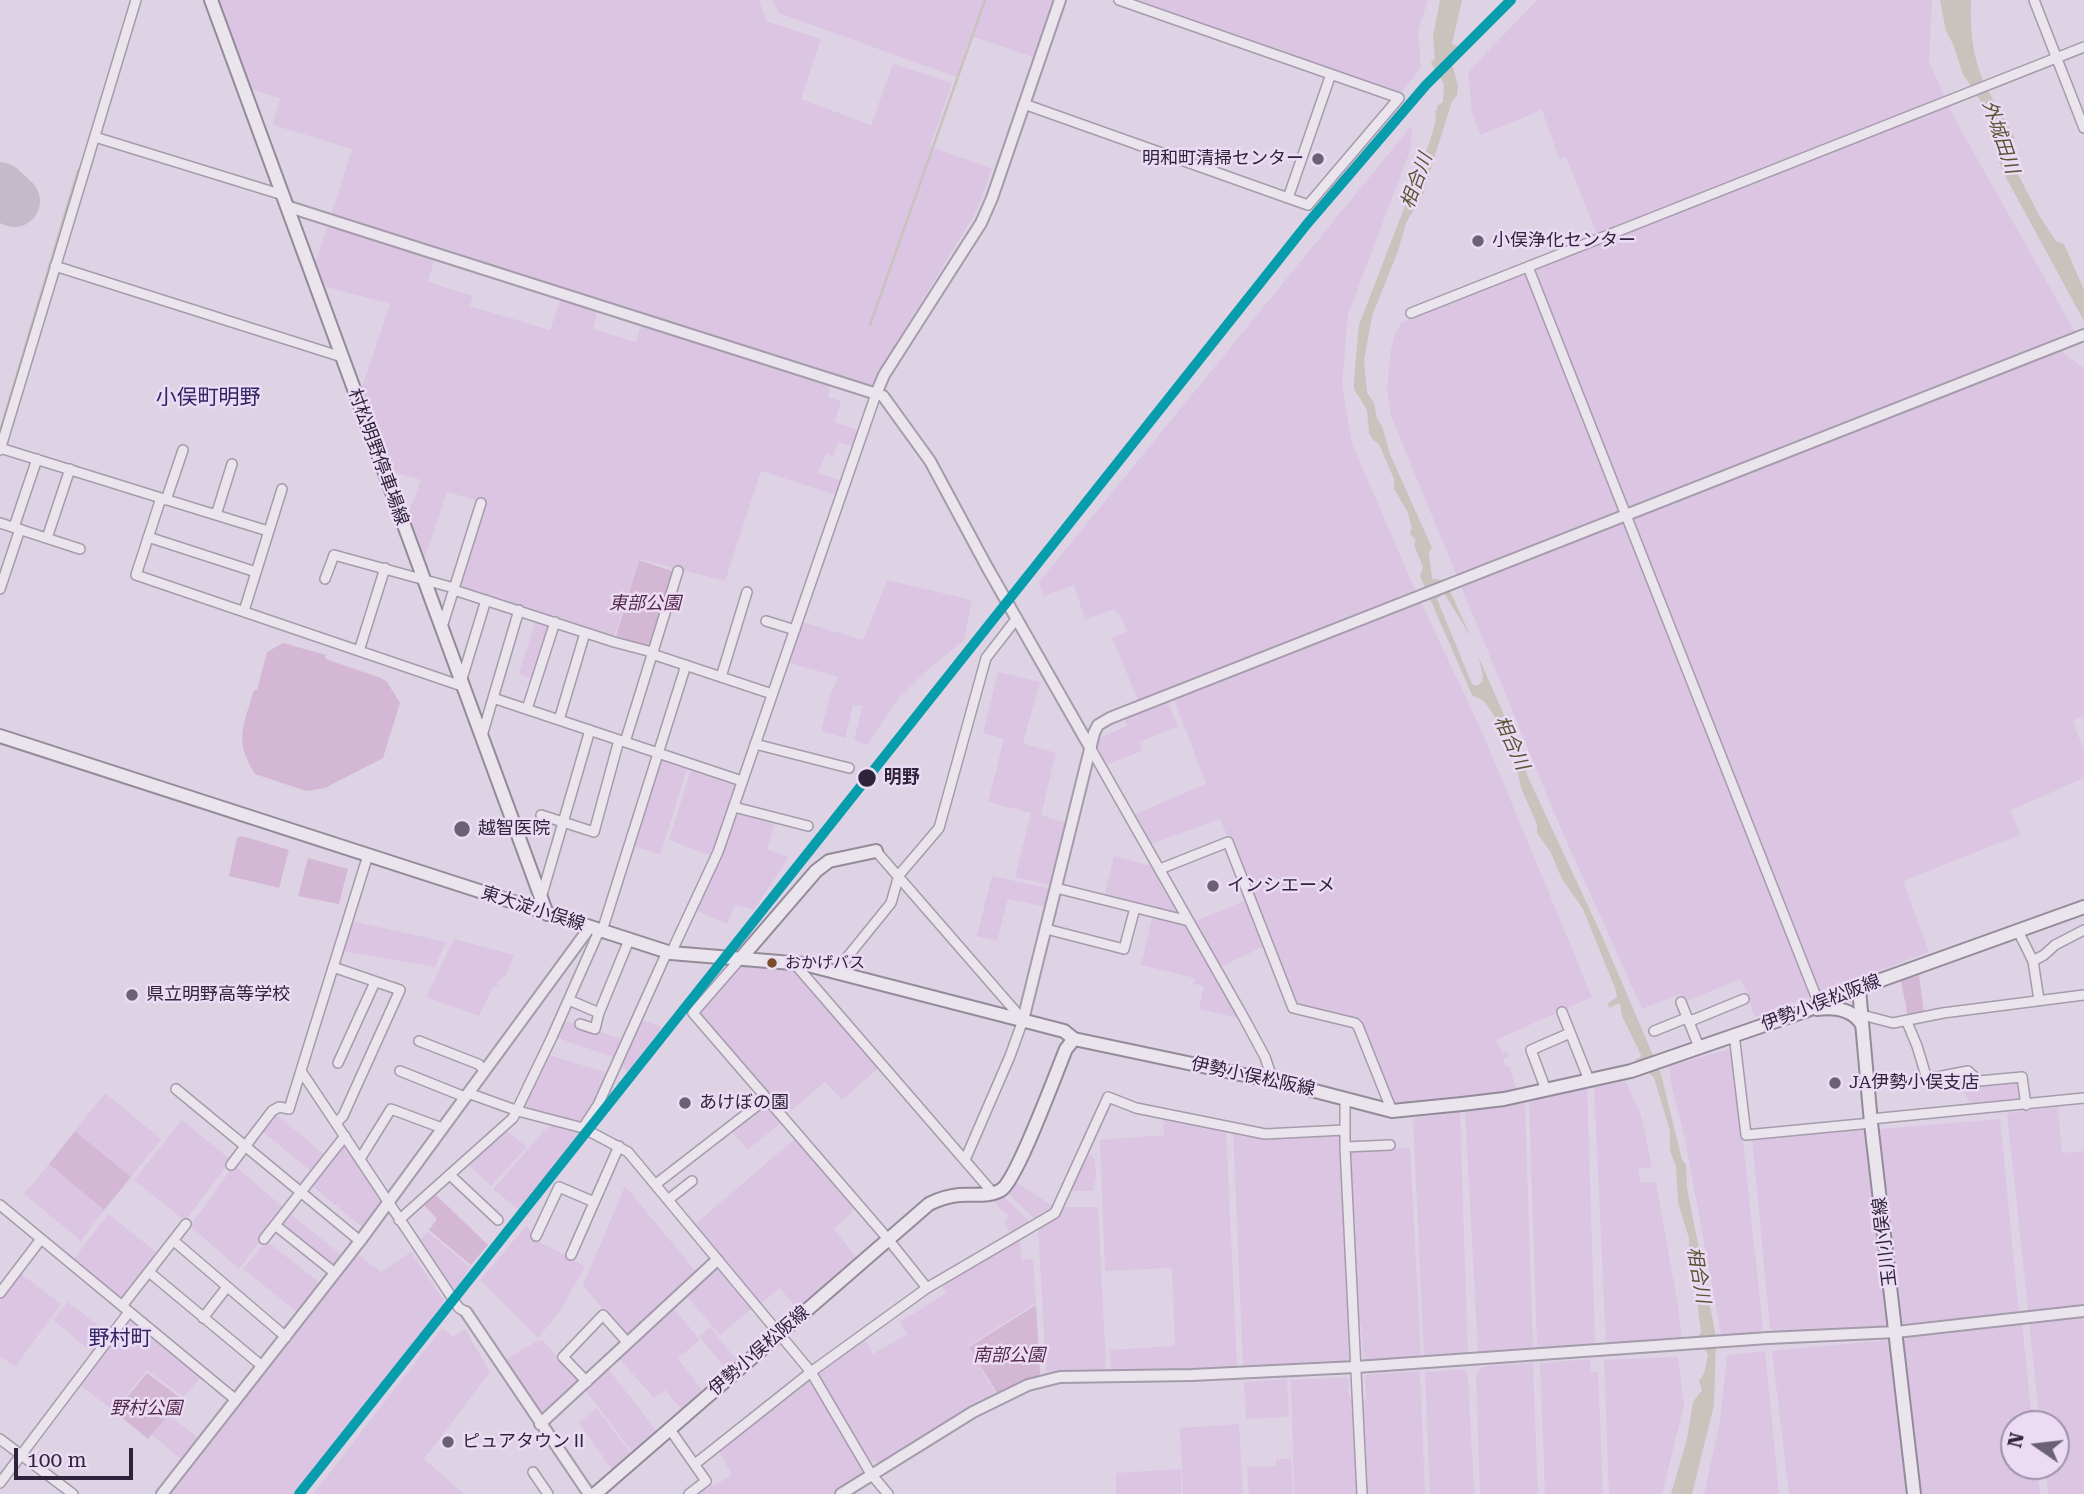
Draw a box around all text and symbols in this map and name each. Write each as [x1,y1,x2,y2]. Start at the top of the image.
water label: 外城田川 [1977,97,2023,177]
place label: 明和町清掃センター [1142,148,1304,170]
water label: 相合川 [1397,150,1437,212]
marker: 明和町清掃センター [1310,151,1326,167]
place label: 小俣浄化センター [1492,230,1636,252]
marker: 小俣浄化センター [1470,233,1486,249]
district label: 小俣町明野 [156,385,260,411]
street label: 村松明野停車場線 [343,386,413,528]
park label: 東部公園 [609,593,681,615]
water label: 相合川 [1489,712,1533,774]
marker: 明野 [856,767,878,789]
place label: 明野 [884,767,920,789]
place label: 越智医院 [478,818,550,840]
marker: 越智医院 [452,819,472,839]
place label: インシエーメ [1227,875,1335,897]
marker: インシエーメ [1205,878,1221,894]
street label: 東大淀小俣線 [478,882,588,936]
place label: おかげバス [785,953,865,973]
marker: おかげバス [765,956,779,970]
street label: 伊勢小俣松阪線 [1758,970,1884,1036]
place label: 県立明野高等学校 [146,984,290,1006]
marker: 県立明野高等学校 [124,987,140,1003]
street label: 伊勢小俣松阪線 [1189,1053,1317,1101]
place label: JA伊勢小俣支店 [1849,1072,1979,1094]
marker: JA伊勢小俣支店 [1827,1075,1843,1091]
place label: あけぼの園 [699,1092,789,1114]
marker: あけぼの園 [677,1095,693,1111]
street label: 玉川小俣線 [1869,1196,1901,1288]
water label: 相合川 [1682,1245,1714,1305]
street label: 伊勢小俣松阪線 [704,1302,814,1400]
district label: 野村町 [89,1326,151,1352]
park label: 南部公園 [973,1345,1045,1367]
park label: 野村公園 [110,1398,182,1420]
north arrow [2000,1410,2070,1480]
text: N [2003,1430,2029,1450]
place label: ピュアタウンⅡ [462,1431,588,1453]
scale bar [18,1434,136,1478]
marker: ピュアタウンⅡ [440,1434,456,1450]
text: 100 m [27,1448,87,1472]

